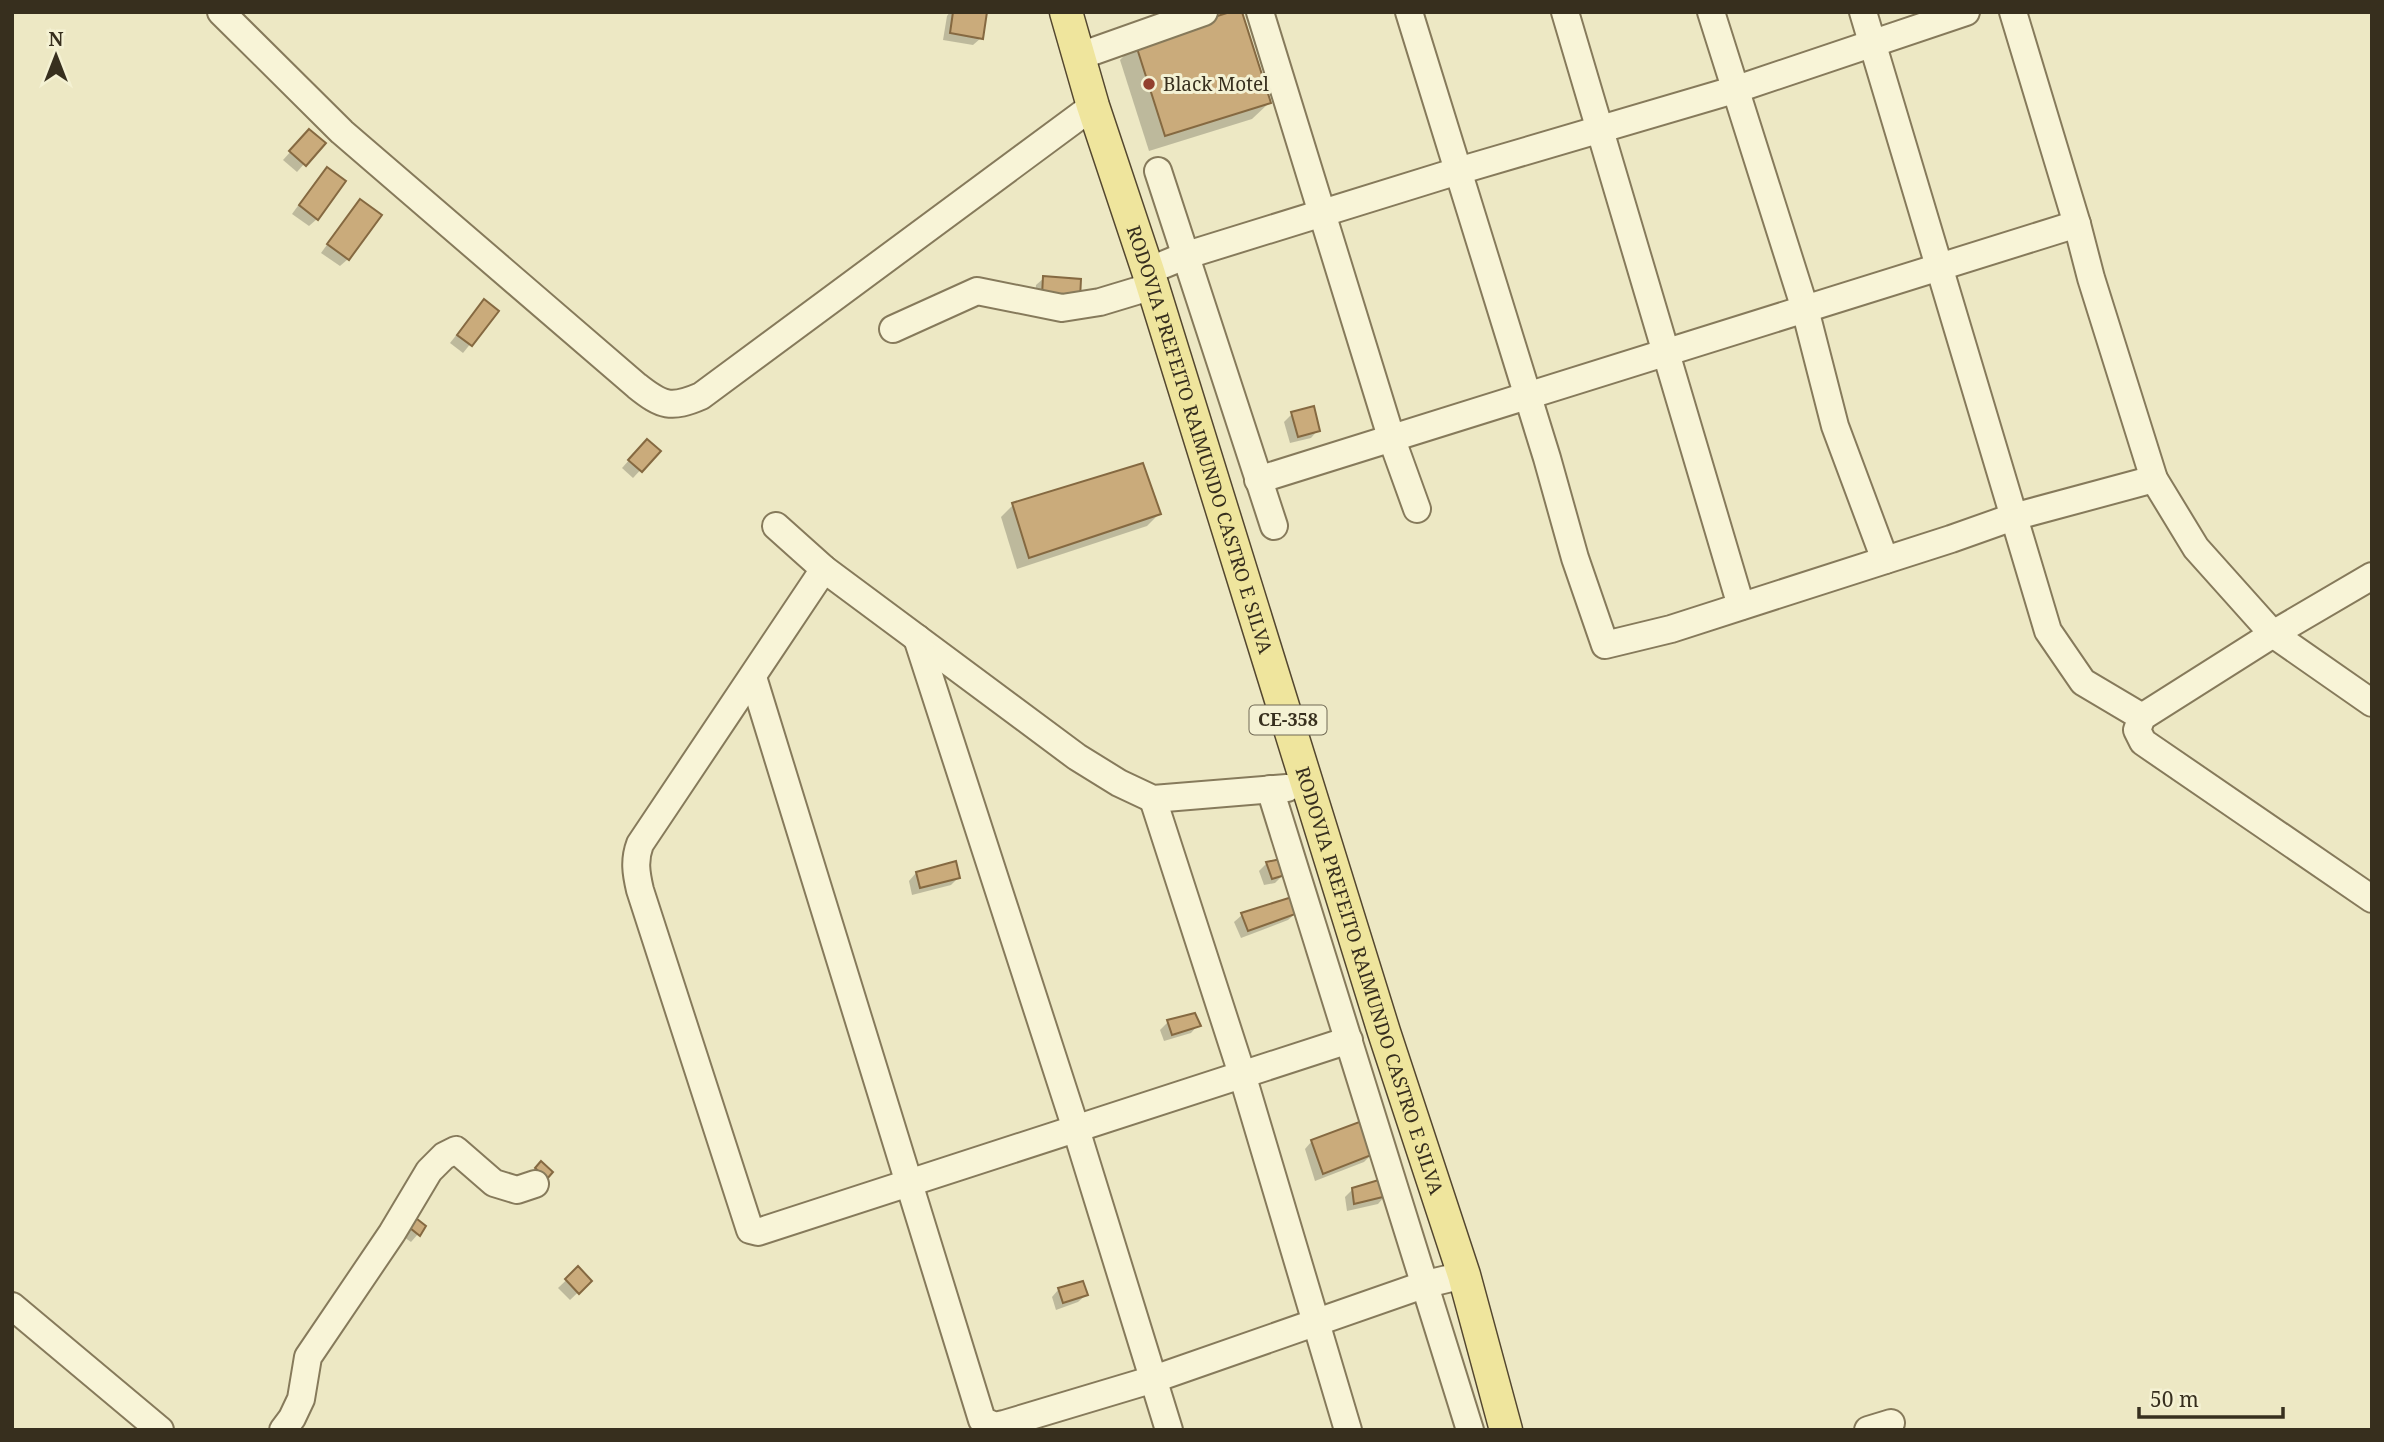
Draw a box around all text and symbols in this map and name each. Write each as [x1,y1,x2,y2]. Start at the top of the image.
north arrow [21,21,91,91]
text: N [49,26,64,52]
place label: Black Motel [1163,71,1269,97]
marker: Black Motel [1141,76,1157,92]
street label: RODOVIA PREFEITO RAIMUNDO CASTRO E SILVA [1121,222,1279,657]
road number: CE-358 [1250,706,1326,734]
street label: RODOVIA PREFEITO RAIMUNDO CASTRO E SILVA [1289,763,1450,1198]
scale bar [2139,1376,2282,1420]
text: 50 m [2150,1385,2199,1413]

